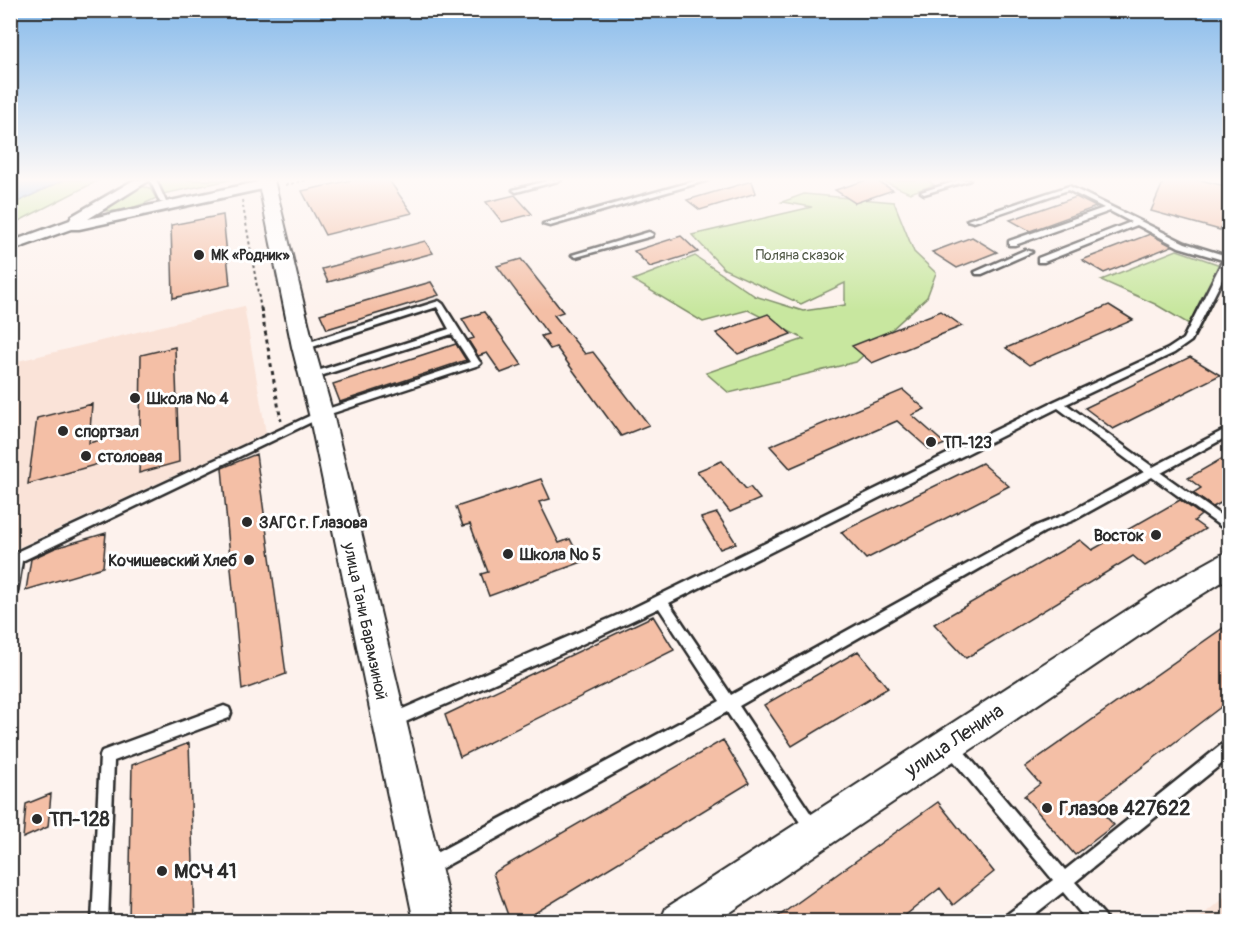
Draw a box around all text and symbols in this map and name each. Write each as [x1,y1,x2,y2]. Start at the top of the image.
place label: МК «Родник» [211,247,290,264]
park label: Поляна сказок [756,247,844,264]
marker: МК «Родник» [192,248,206,262]
place label: Школа № 4 [146,389,229,409]
marker: Школа № 4 [128,391,142,405]
place label: спортзал [74,422,139,442]
marker: спортзал [56,424,70,438]
place label: ТП-123 [942,433,992,453]
marker: ТП-123 [924,435,938,449]
place label: столовая [97,447,163,467]
marker: столовая [79,449,93,463]
place label: ЗАГС г. Глазова [259,513,368,533]
marker: ЗАГС г. Глазова [240,515,254,529]
place label: Восток [1094,526,1144,546]
marker: Восток [1149,528,1163,542]
street label: улица Тани Барамзиной [338,540,391,701]
place label: Школа № 5 [519,545,601,565]
marker: Школа № 5 [501,547,515,561]
place label: Кочишевский Хлеб [108,551,238,571]
marker: Кочишевский Хлеб [242,553,256,567]
street label: улица Ленина [899,698,1009,783]
place label: Глазов 427622 [1059,796,1190,821]
marker: Глазов 427622 [1040,801,1054,815]
place label: ТП-128 [48,807,110,832]
marker: ТП-128 [30,812,44,826]
place label: МСЧ 41 [174,859,237,884]
marker: МСЧ 41 [155,864,169,878]

